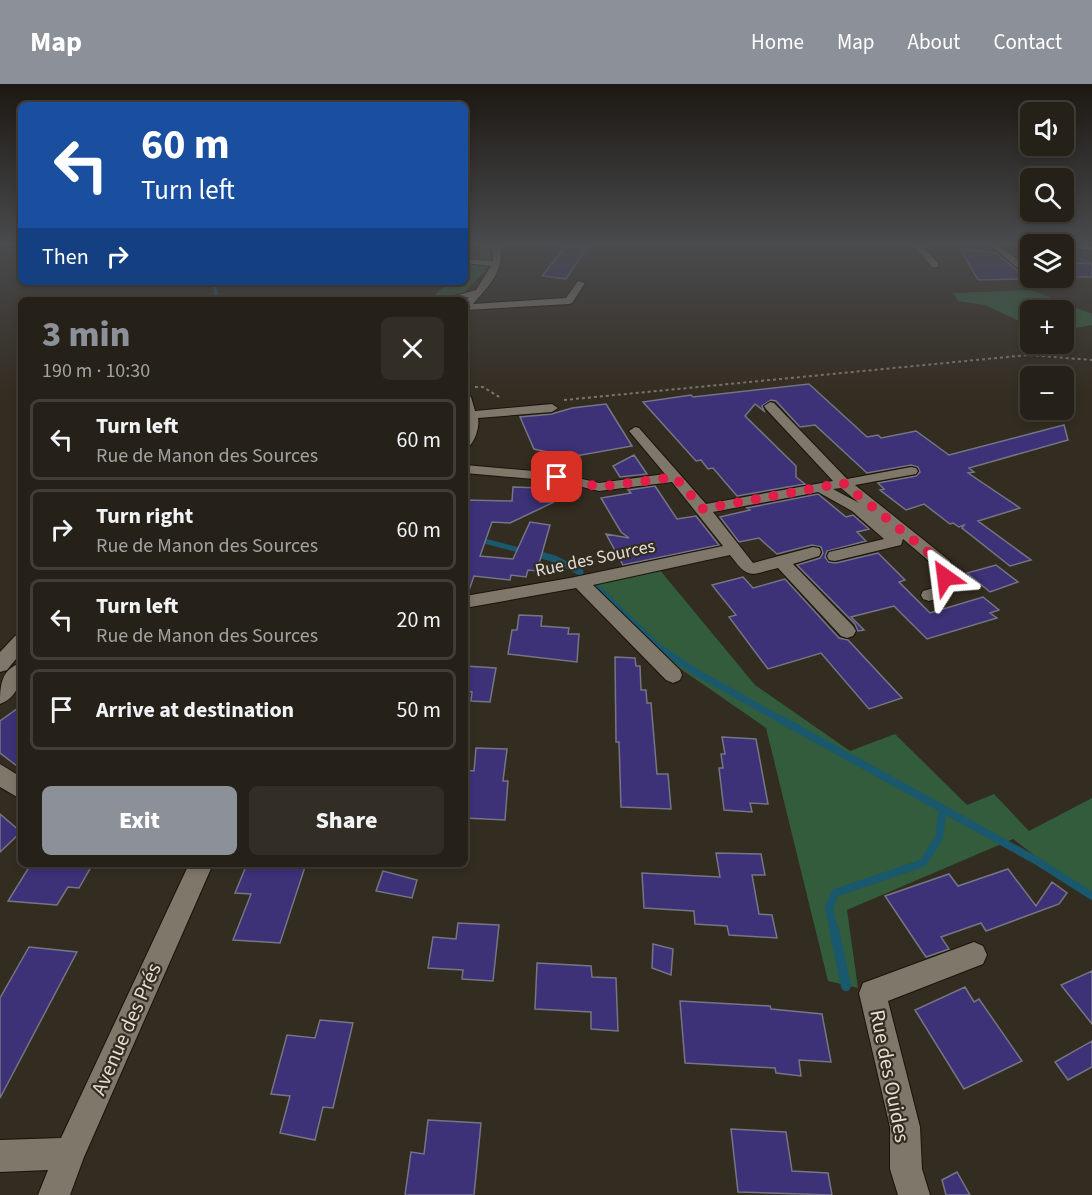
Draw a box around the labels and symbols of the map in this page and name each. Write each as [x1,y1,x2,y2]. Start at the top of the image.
pin [531,451,582,502]
street label: Rue des Sources [533,534,657,583]
position arrow [913,545,977,609]
street label: Avenue des Prés [83,958,169,1100]
street label: Rue des Ouides [862,1007,918,1145]

